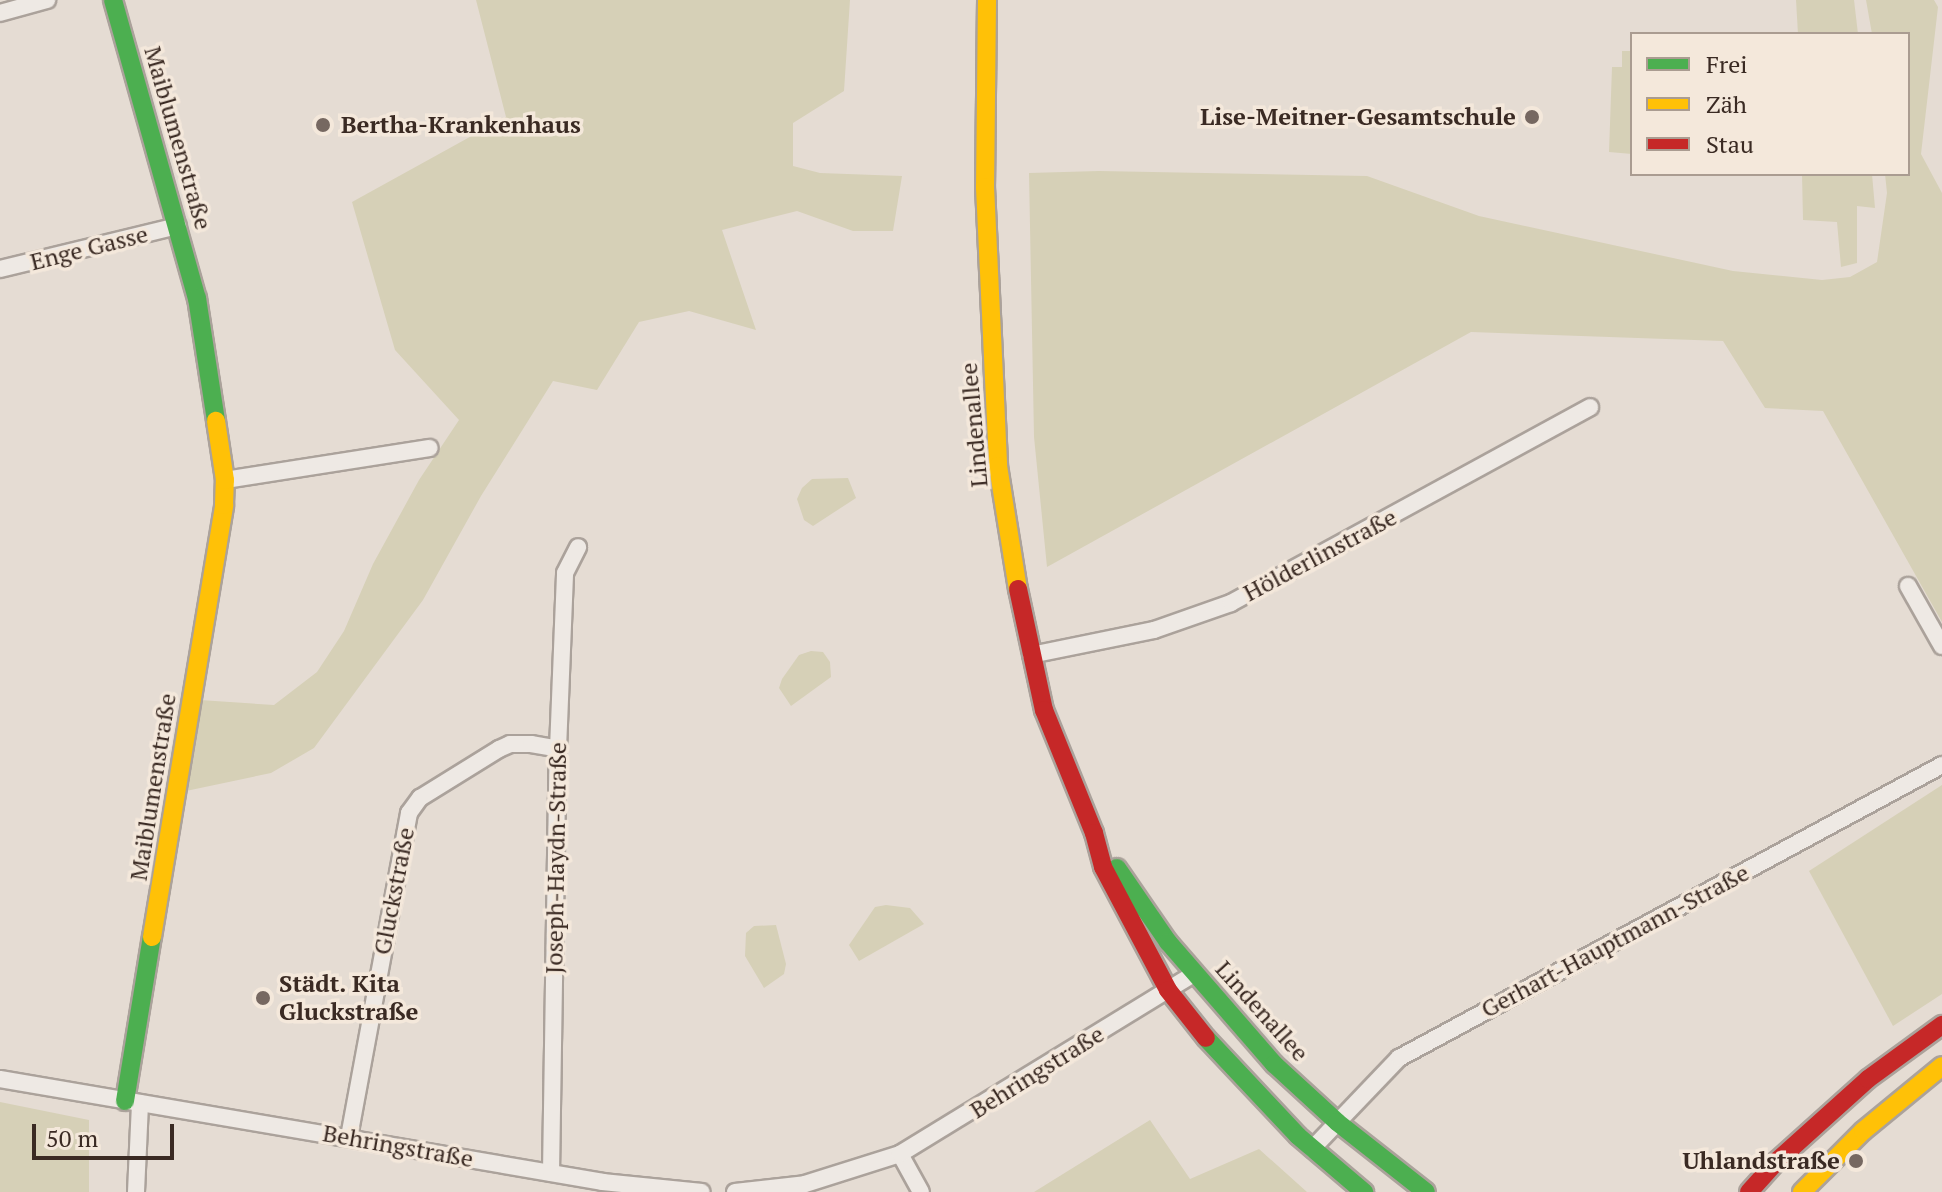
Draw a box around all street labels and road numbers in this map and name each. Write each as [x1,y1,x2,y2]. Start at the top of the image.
street label: Maiblumenstraße [138,43,218,233]
street label: Enge Gasse [27,219,151,277]
street label: Lindenallee [954,361,994,489]
street label: Hölderlinstraße [1238,503,1402,607]
street label: Maiblumenstraße [124,691,182,883]
street label: Joseph-Haydn-Straße [540,742,572,974]
street label: Gluckstraße [368,825,420,957]
street label: Gerhart-Hauptmann-Straße [1476,858,1754,1024]
street label: Lindenallee [1209,955,1315,1067]
street label: Behringstraße [965,1019,1109,1125]
street label: Behringstraße [321,1119,475,1173]

